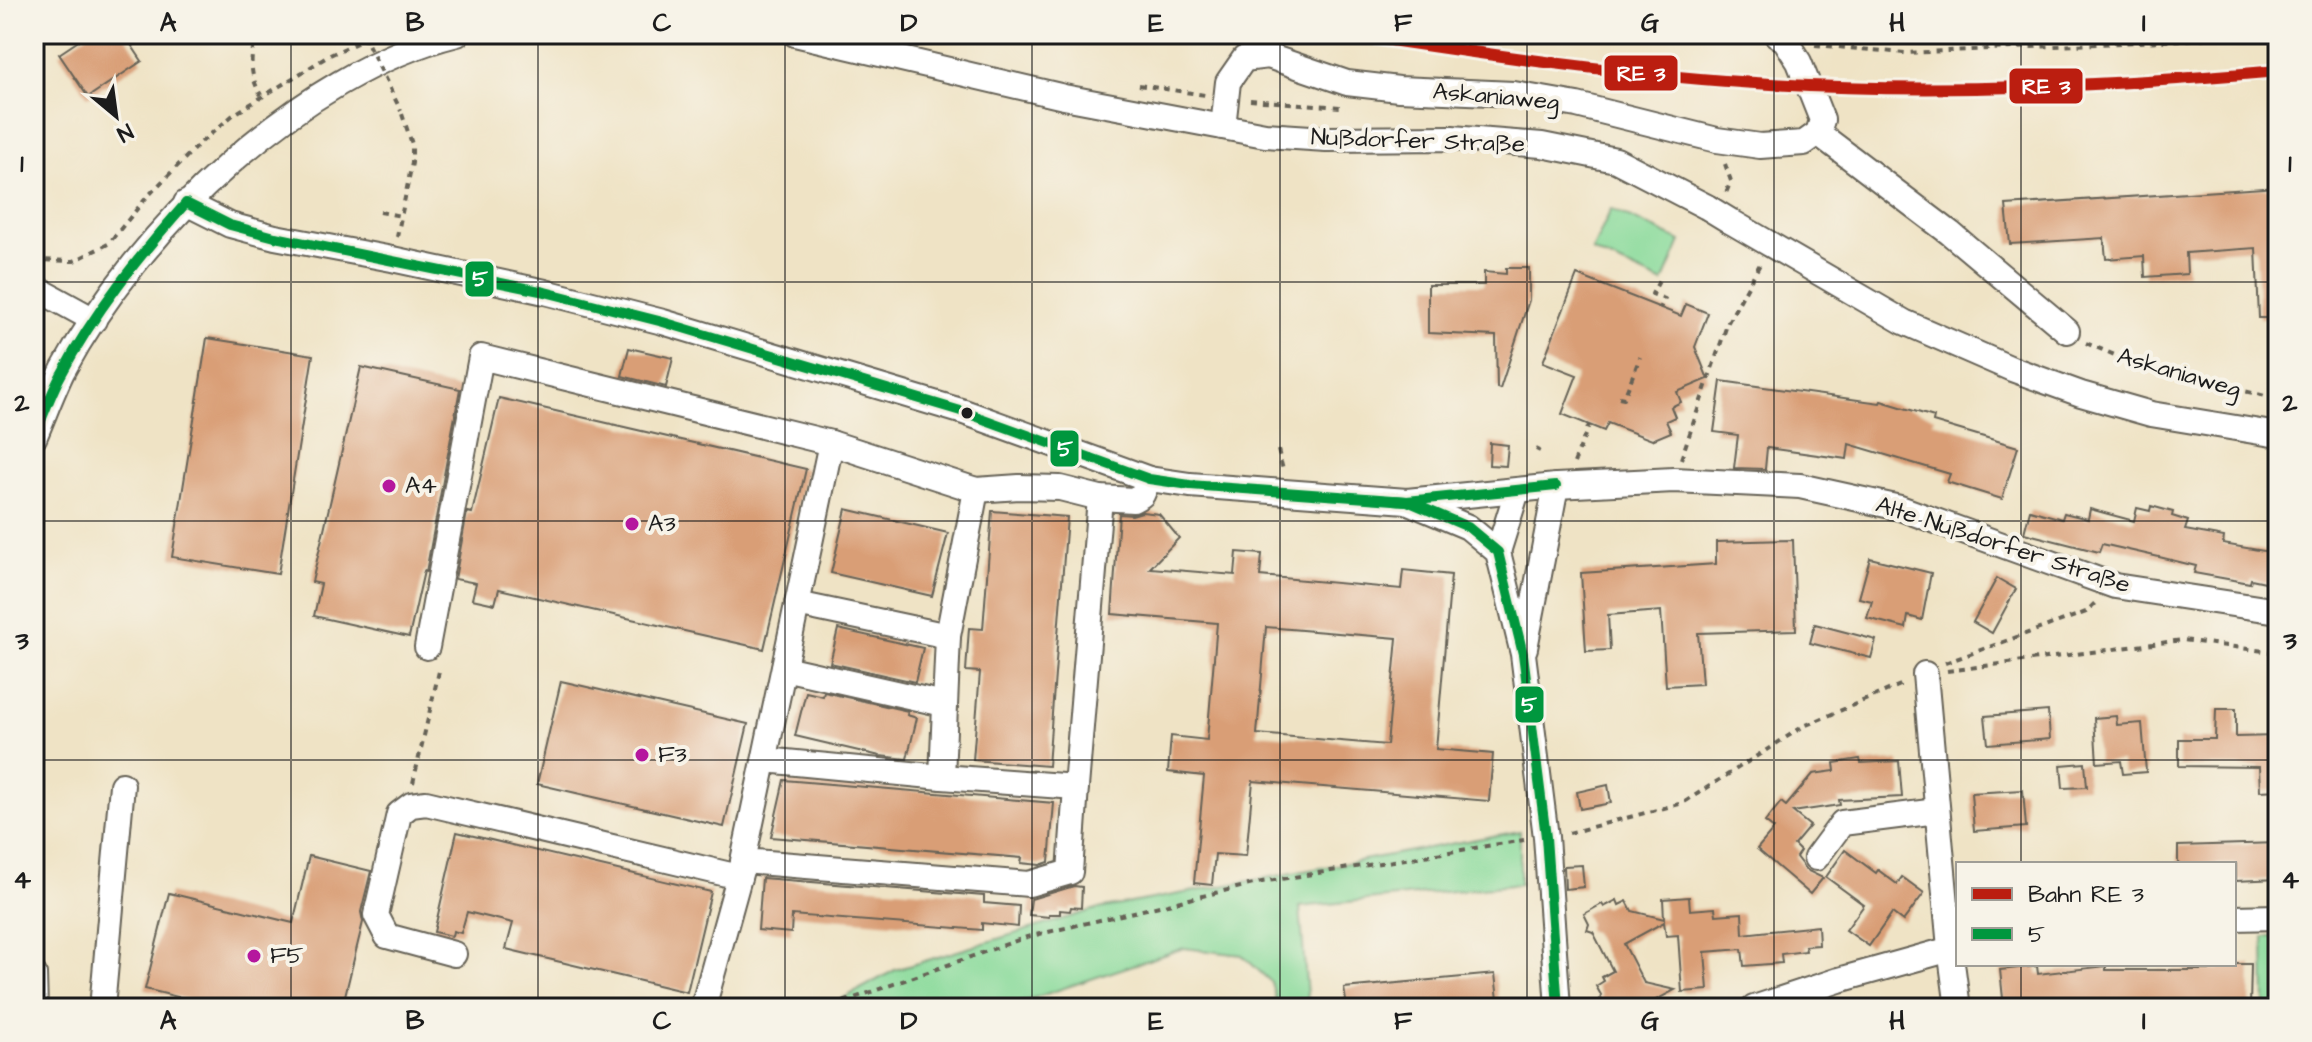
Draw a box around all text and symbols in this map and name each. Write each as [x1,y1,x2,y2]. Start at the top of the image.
text: A [160,5,177,41]
text: B [406,5,425,41]
text: C [653,5,672,41]
text: D [901,5,918,41]
text: E [1148,5,1164,41]
text: F [1394,5,1413,41]
text: G [1641,5,1659,41]
text: H [1889,5,1905,41]
text: I [2142,5,2146,41]
line badge: RE 3 [1603,54,1679,92]
text: RE 3 [1617,59,1666,90]
line badge: RE 3 [2008,67,2084,105]
text: RE 3 [2022,72,2071,103]
street label: Askaniaweg [1431,75,1561,120]
north arrow [76,76,156,156]
text: N [111,115,139,149]
street label: Nußdorfer Straße [1310,120,1526,162]
text: 1 [20,146,24,182]
text: 1 [2288,146,2292,182]
line badge: 5 [464,260,495,298]
text: 5 [472,264,488,295]
street label: Askaniaweg [2113,339,2245,408]
text: 2 [14,385,30,421]
text: 2 [2282,385,2298,421]
unlabelled marker [959,405,975,421]
line badge: 5 [1049,429,1080,468]
text: 5 [1057,434,1073,465]
place label: A4 [405,469,437,503]
marker: A4 [380,477,398,495]
street label: Alte Nußdorfer Straße [1871,488,2135,602]
place label: A3 [648,507,676,541]
marker: A3 [623,515,641,533]
text: 3 [14,623,29,659]
text: 3 [2282,623,2297,659]
line badge: 5 [1514,685,1545,724]
text: 5 [1521,690,1537,721]
place label: F3 [658,738,687,772]
marker: F3 [633,746,651,764]
text: 4 [13,862,31,898]
legend [1956,862,2236,966]
text: 4 [2281,862,2299,898]
text: Bahn RE 3 [2028,878,2144,912]
text: 5 [2028,918,2045,952]
place label: F5 [270,939,304,973]
marker: F5 [245,947,263,965]
text: A [160,1003,177,1039]
text: B [406,1003,425,1039]
text: C [653,1003,672,1039]
text: D [901,1003,918,1039]
text: E [1148,1003,1164,1039]
text: F [1394,1003,1413,1039]
text: G [1641,1003,1659,1039]
text: H [1889,1003,1905,1039]
text: I [2142,1003,2146,1039]

